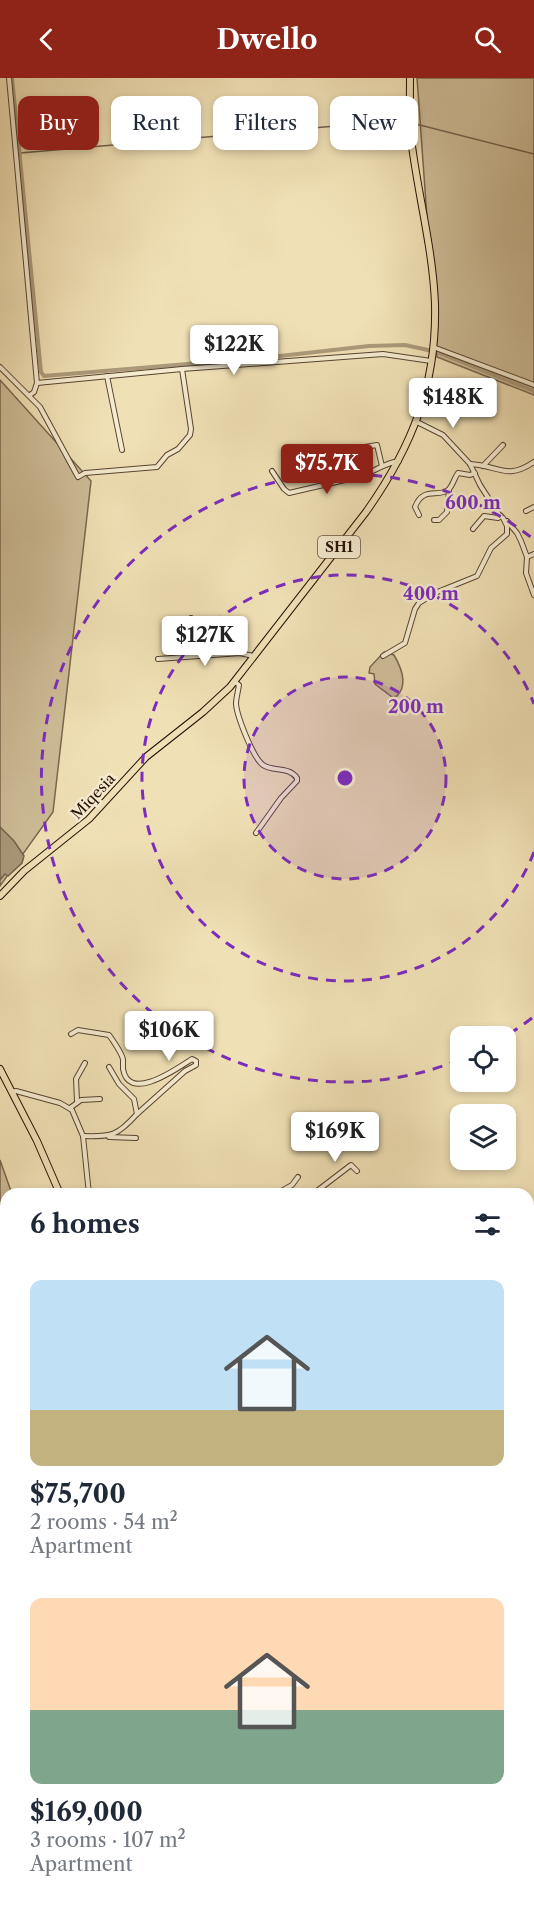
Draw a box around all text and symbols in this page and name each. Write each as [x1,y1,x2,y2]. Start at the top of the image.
icon: back [30,23,63,56]
text: Dwello [217,23,317,56]
icon: search [471,23,504,56]
chip: Buy [18,96,99,150]
chip: Rent [111,96,201,150]
chip: Filters [213,96,318,150]
chip: New [330,96,418,150]
pin: $122K [192,325,276,376]
text: $122K [204,332,264,356]
pin: $148K [411,378,495,429]
text: $148K [423,385,483,409]
pin: $75.7K [278,444,376,495]
text: $75.7K [295,451,359,475]
text: 600 m [445,492,501,514]
road number: SH1 [318,536,360,558]
text: 400 m [403,583,459,605]
pin: $127K [163,616,247,667]
text: $127K [176,623,234,647]
text: 200 m [388,696,444,718]
centre of rings [335,768,355,788]
street label: Miqesia [67,769,119,823]
pin: $106K [127,1011,211,1062]
text: $106K [139,1018,199,1042]
map controls [450,1026,516,1170]
button: locate [450,1026,516,1092]
button: layers [450,1104,516,1170]
pin: $169K [293,1112,377,1163]
text: $169K [305,1119,365,1143]
text: 6 homes [30,1208,140,1240]
icon: filters [471,1208,504,1241]
icon: home [213,1319,321,1427]
text: $75,700 [30,1478,126,1510]
text: 2 rooms · 54 m² [30,1510,178,1534]
text: Apartment [30,1534,133,1558]
icon: home [213,1637,321,1745]
text: $169,000 [30,1796,143,1828]
text: 3 rooms · 107 m² [30,1828,186,1852]
text: Apartment [30,1852,133,1876]

